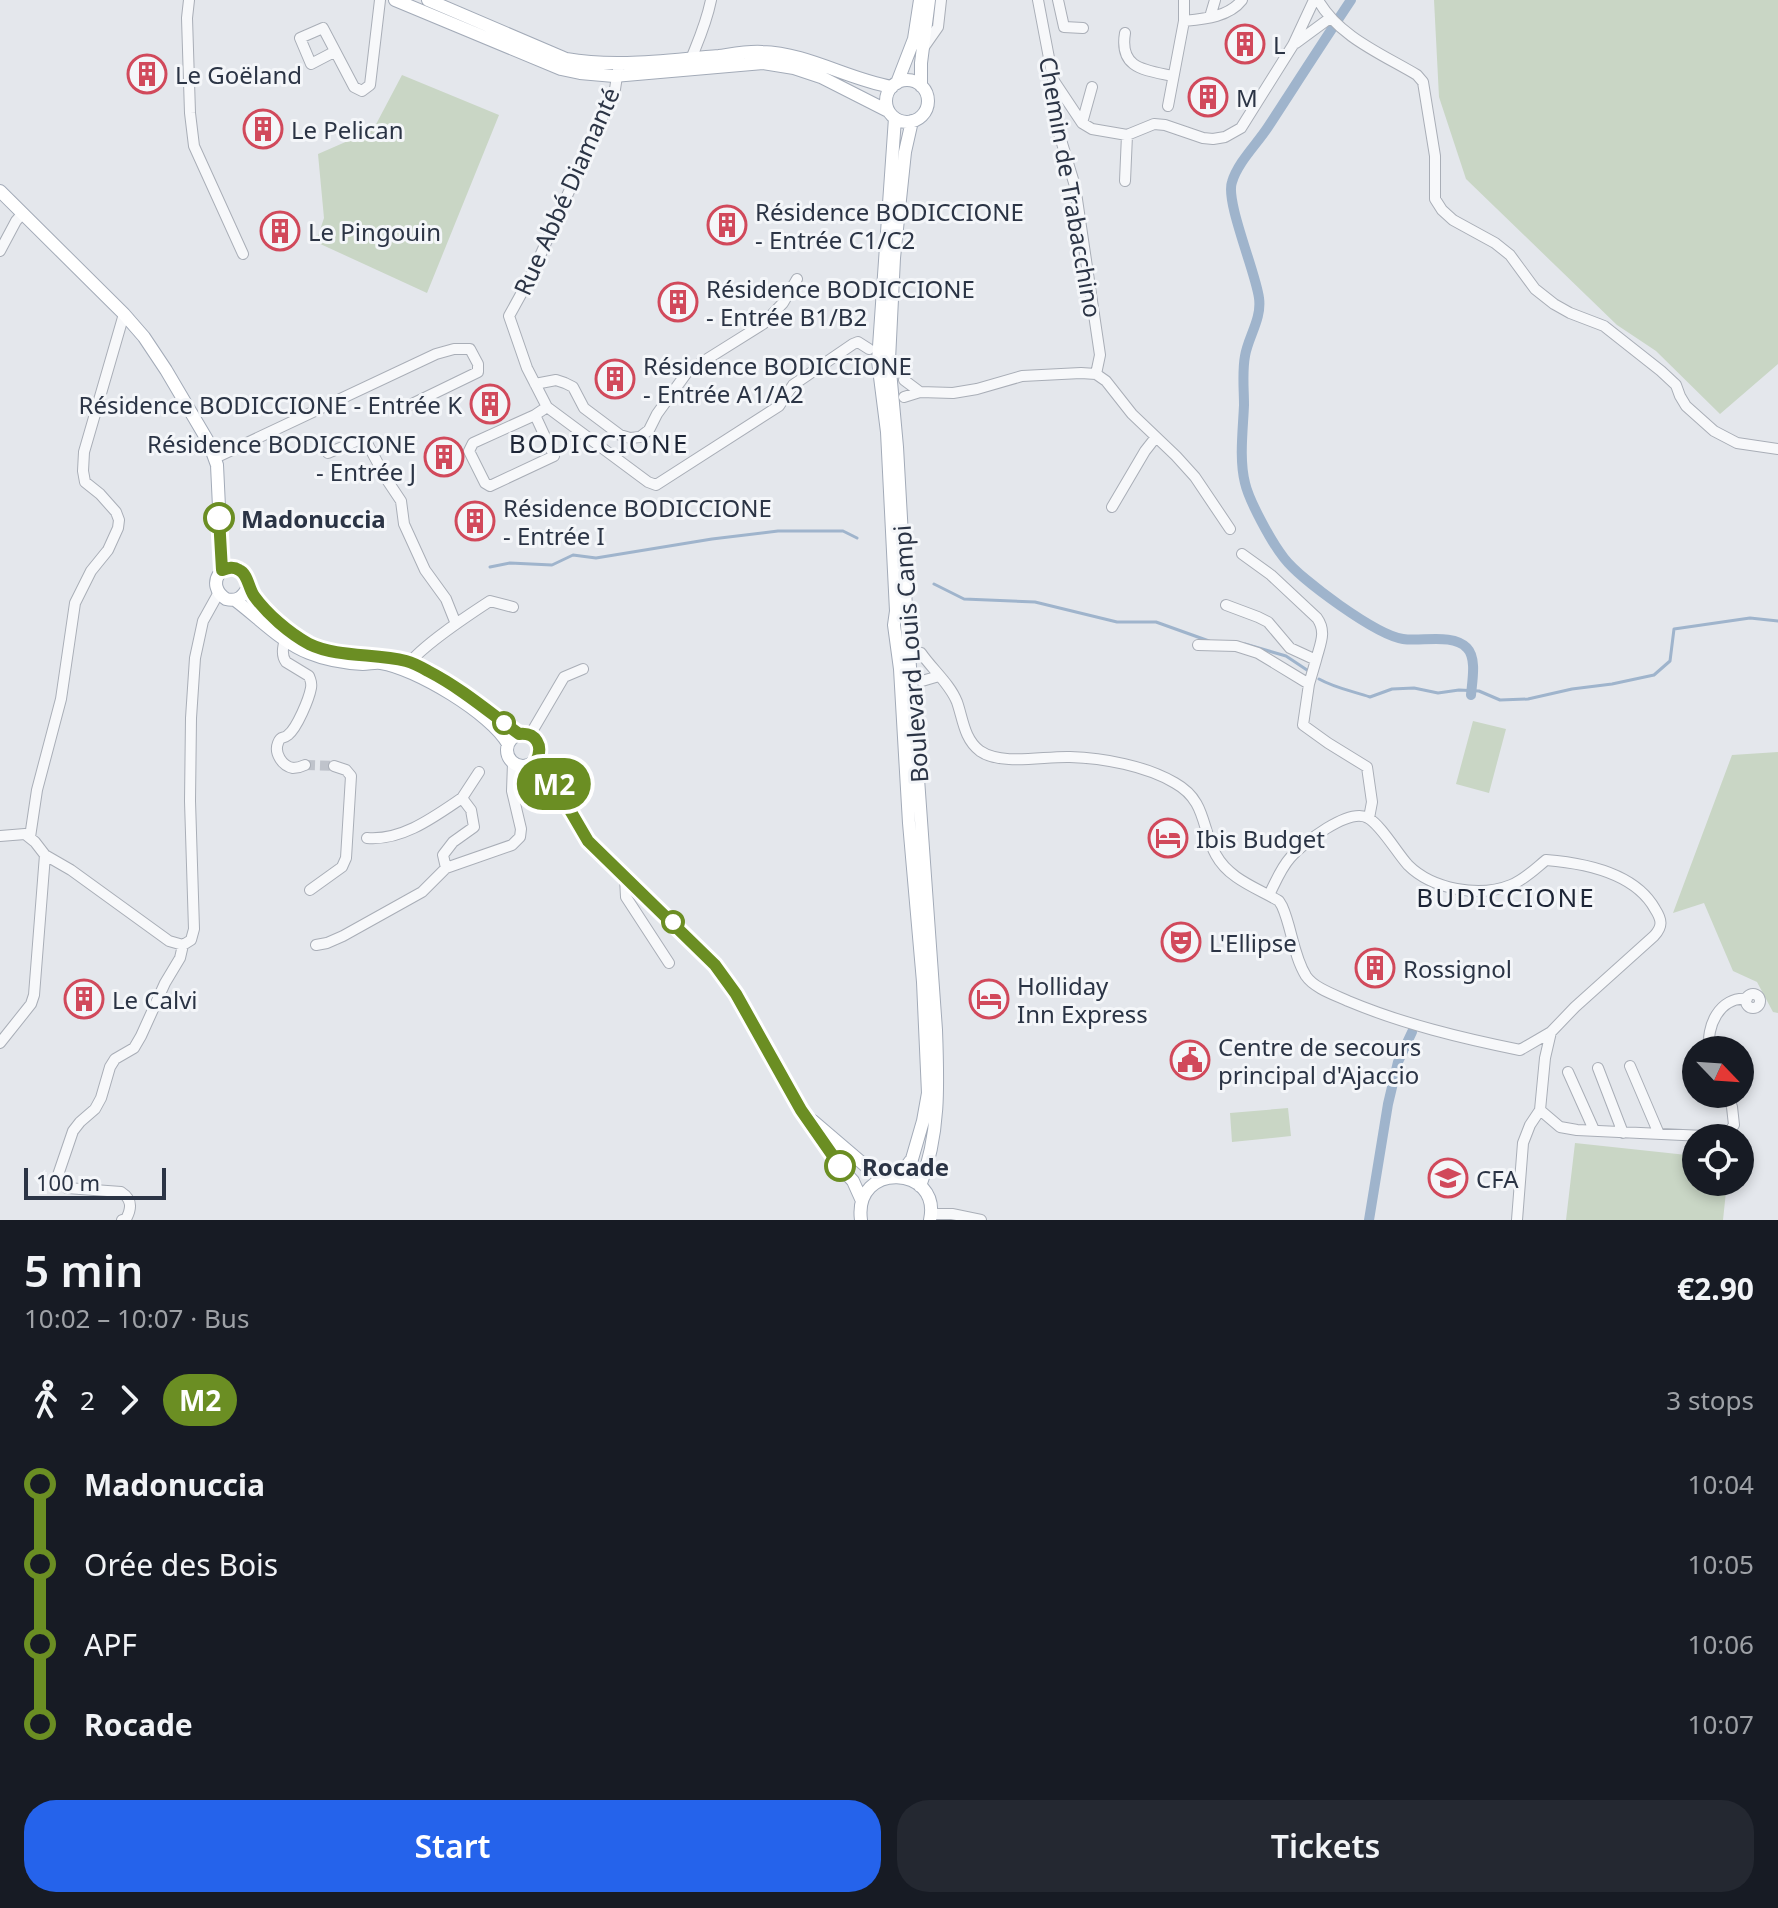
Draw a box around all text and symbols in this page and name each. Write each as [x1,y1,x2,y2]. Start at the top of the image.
building icon: L [1224,23,1266,65]
place label: L [1273,28,1286,61]
building icon: Le Goëland [126,53,168,95]
street label: Chemin de Trabacchino [1032,54,1110,320]
place label: Le Goëland [175,58,302,91]
building icon: M [1187,76,1229,118]
place label: M [1236,81,1258,114]
street label: Rue Abbé Diamanté [505,82,627,300]
building icon: Le Pelican [242,108,284,150]
place label: Le Pelican [291,113,404,146]
place label: Résidence BODICCIONE - Entrée C1/C2 [755,195,1024,256]
building icon: Résidence BODICCIONE - Entrée C1/C2 [706,204,748,246]
building icon: Le Pingouin [259,210,301,252]
place label: Le Pingouin [308,215,441,248]
place label: Résidence BODICCIONE - Entrée B1/B2 [706,272,975,333]
building icon: Résidence BODICCIONE - Entrée B1/B2 [657,281,699,323]
place label: Résidence BODICCIONE - Entrée A1/A2 [643,349,912,410]
building icon: Résidence BODICCIONE - Entrée A1/A2 [594,358,636,400]
building icon: Résidence BODICCIONE - Entrée K [469,383,511,425]
place label: Résidence BODICCIONE - Entrée K [78,388,462,421]
district label: BODICCIONE [509,425,689,461]
place label: Résidence BODICCIONE - Entrée J [147,427,416,488]
building icon: Résidence BODICCIONE - Entrée J [423,436,465,478]
place label: Résidence BODICCIONE - Entrée I [503,491,772,552]
building icon: Résidence BODICCIONE - Entrée I [454,500,496,542]
place label: Madonuccia [241,502,386,535]
marker: Madonuccia [204,503,234,533]
street label: Boulevard Louis Campi [885,524,935,784]
unlabelled marker [493,712,515,734]
line badge: M2 [518,758,590,810]
text: M2 [533,765,575,803]
hotel icon: Ibis Budget [1147,817,1189,859]
place label: Ibis Budget [1196,822,1325,855]
district label: BUDICCIONE [1416,879,1596,915]
unlabelled marker [662,911,684,933]
theatre icon: L'Ellipse [1160,921,1202,963]
place label: L'Ellipse [1209,926,1297,959]
building icon: Rossignol [1354,947,1396,989]
place label: Rossignol [1403,952,1512,985]
place label: Holliday Inn Express [1017,969,1148,1030]
building icon: Le Calvi [63,978,105,1020]
hotel icon: Holliday Inn Express [968,978,1010,1020]
place label: Le Calvi [112,983,198,1016]
place label: Centre de secours principal d'Ajaccio [1218,1030,1421,1091]
north arrow [1682,1036,1754,1108]
map controls [1682,1036,1754,1196]
public building icon: Centre de secours principal d'Ajaccio [1169,1039,1211,1081]
button: locate [1682,1124,1754,1196]
place label: Rocade [862,1150,949,1183]
marker: Rocade [825,1151,855,1181]
school or university icon: CFA [1427,1157,1469,1199]
place label: CFA [1476,1162,1519,1195]
scale bar [24,1164,166,1200]
text: 100 m [36,1167,100,1197]
text: 5 min [24,1240,143,1300]
text: €2.90 [1677,1268,1754,1309]
text: 10:02 – 10:07 · Bus [24,1300,249,1336]
icon: walk [24,1378,68,1422]
icon: forward [107,1378,151,1422]
text: M2 [179,1381,221,1419]
text: 2 [80,1382,95,1418]
text: 3 stops [1666,1382,1754,1418]
text: Madonuccia [84,1464,265,1505]
text: 10:04 [1688,1466,1754,1502]
text: Orée des Bois [84,1544,278,1585]
text: 10:05 [1688,1546,1754,1582]
text: APF [84,1624,137,1665]
text: 10:06 [1688,1626,1754,1662]
text: Rocade [84,1704,193,1745]
text: 10:07 [1688,1706,1754,1742]
button: Start [24,1800,881,1892]
button: Tickets [897,1800,1754,1892]

